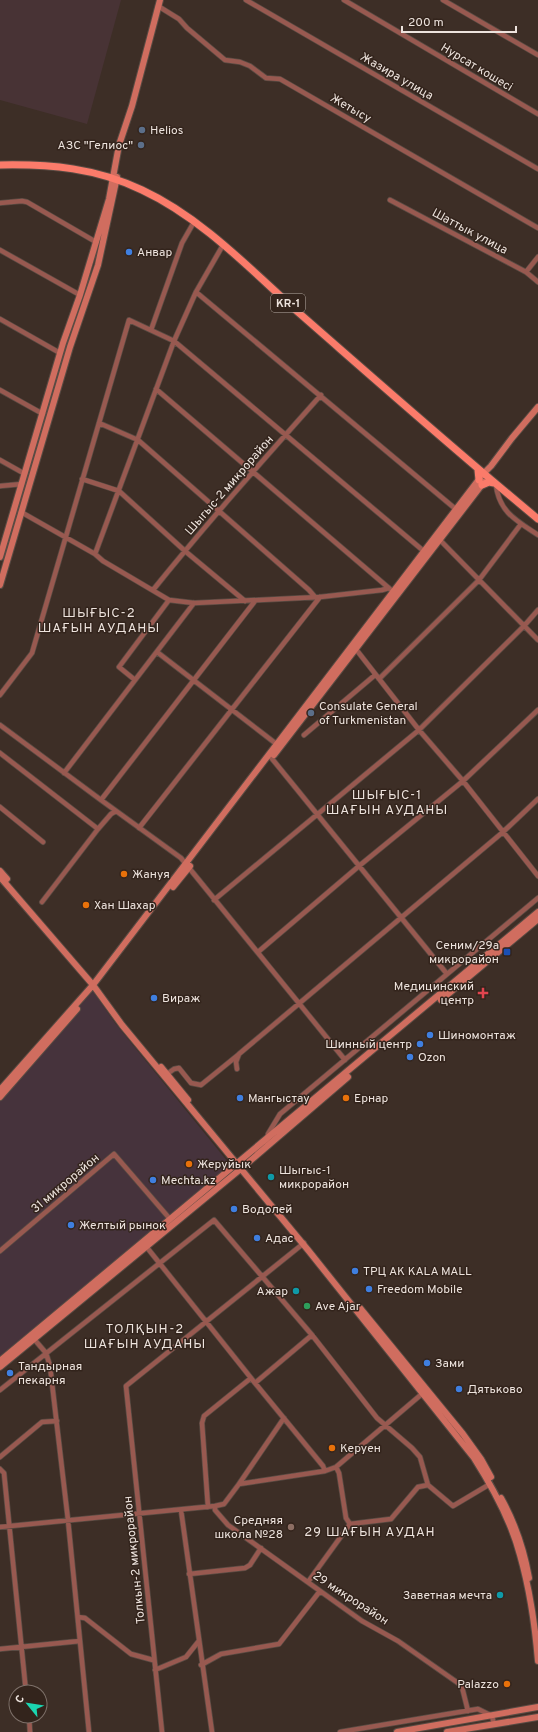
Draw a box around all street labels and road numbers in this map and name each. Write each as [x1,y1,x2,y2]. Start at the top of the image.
street label: Нурсат кошесi [437,40,515,96]
street label: Жазира улица [357,50,436,104]
street label: Жетысу [327,91,374,127]
street label: Шаттык улица [429,205,510,259]
road number: KR-1 [271,294,305,312]
street label: Шыгыс-2 микрорайон [182,432,278,539]
street label: 31 микрорайон [28,1150,103,1217]
street label: Толкын-2 микрорайон [120,1495,150,1625]
street label: 29 микрорайон [309,1568,391,1629]

